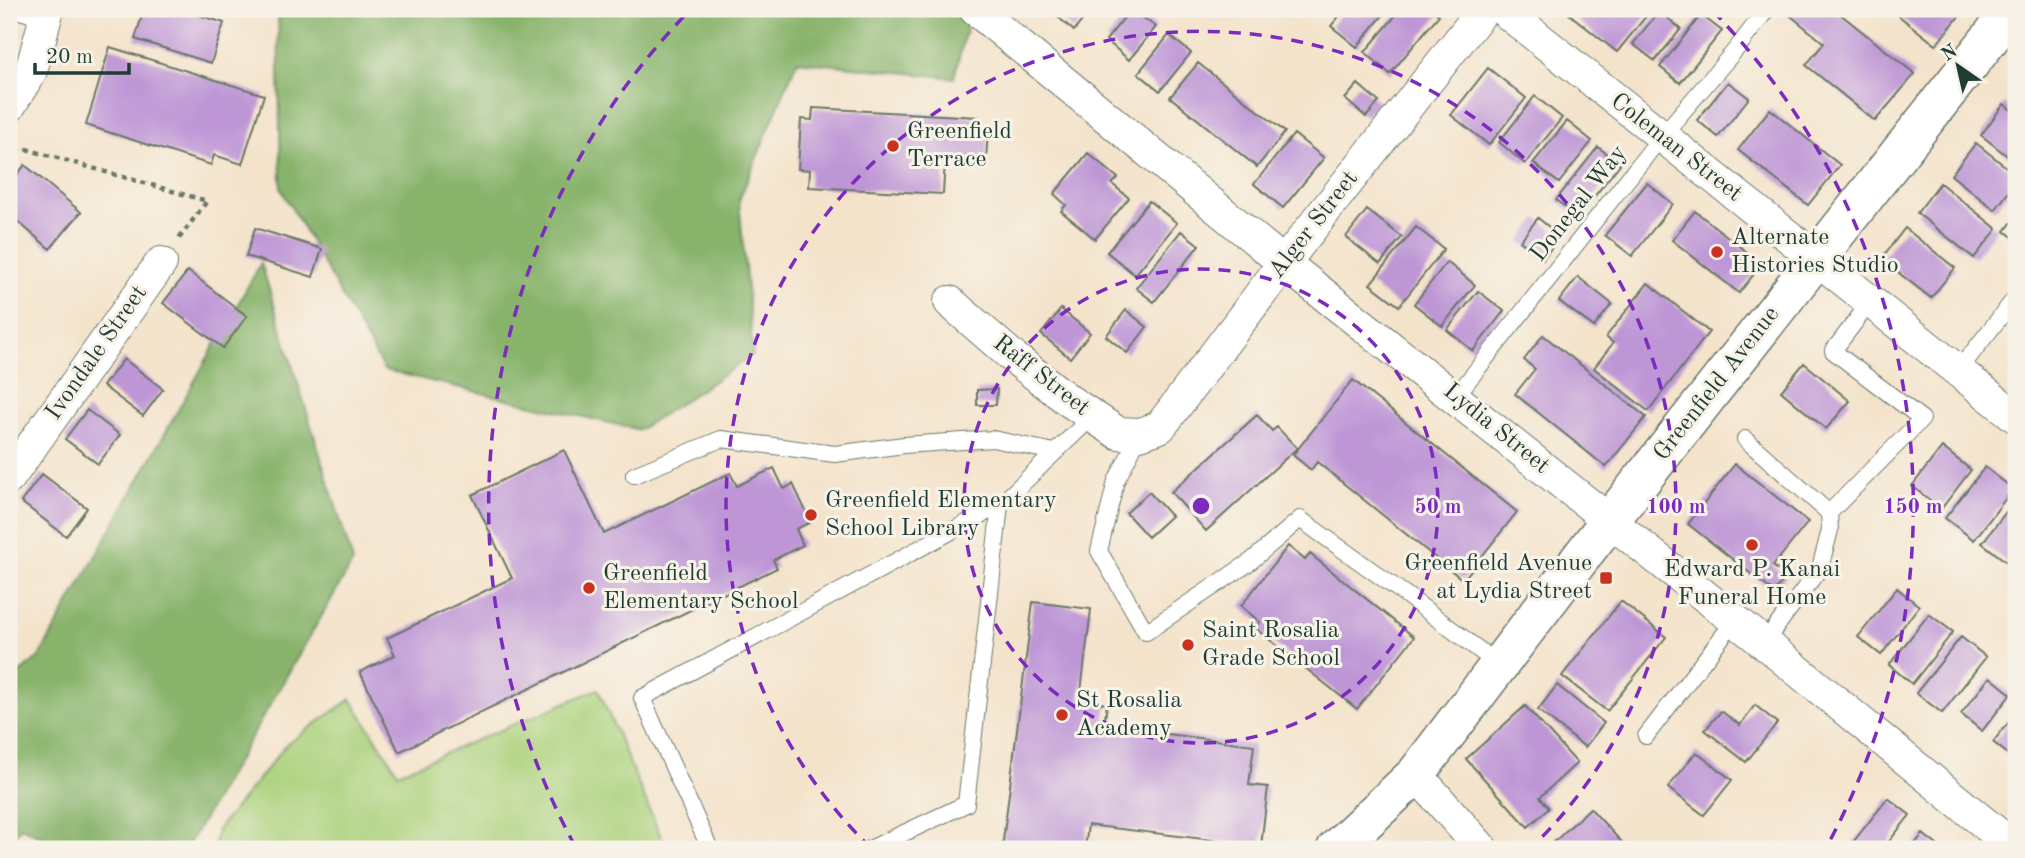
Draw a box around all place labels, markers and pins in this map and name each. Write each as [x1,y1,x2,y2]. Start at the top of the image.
place label: Greenfield Terrace [907,120,1012,172]
marker: Greenfield Terrace [885,138,901,154]
place label: Alternate Histories Studio [1731,226,1899,278]
marker: Alternate Histories Studio [1709,244,1725,260]
place label: Greenfield Elementary School Library [825,489,1057,541]
centre of rings [1189,494,1213,518]
marker: Greenfield Elementary School Library [803,507,819,523]
marker: Edward P. Kanai Funeral Home [1744,537,1760,553]
place label: Greenfield Avenue at Lydia Street [1404,552,1592,604]
place label: Edward P. Kanai Funeral Home [1664,558,1840,610]
place label: Greenfield Elementary School [603,562,798,614]
marker: Greenfield Avenue at Lydia Street [1598,570,1614,586]
marker: Greenfield Elementary School [581,580,597,596]
place label: Saint Rosalia Grade School [1202,619,1340,671]
marker: Saint Rosalia Grade School [1180,637,1196,653]
place label: St Rosalia Academy [1076,689,1182,741]
marker: St Rosalia Academy [1054,707,1070,723]

